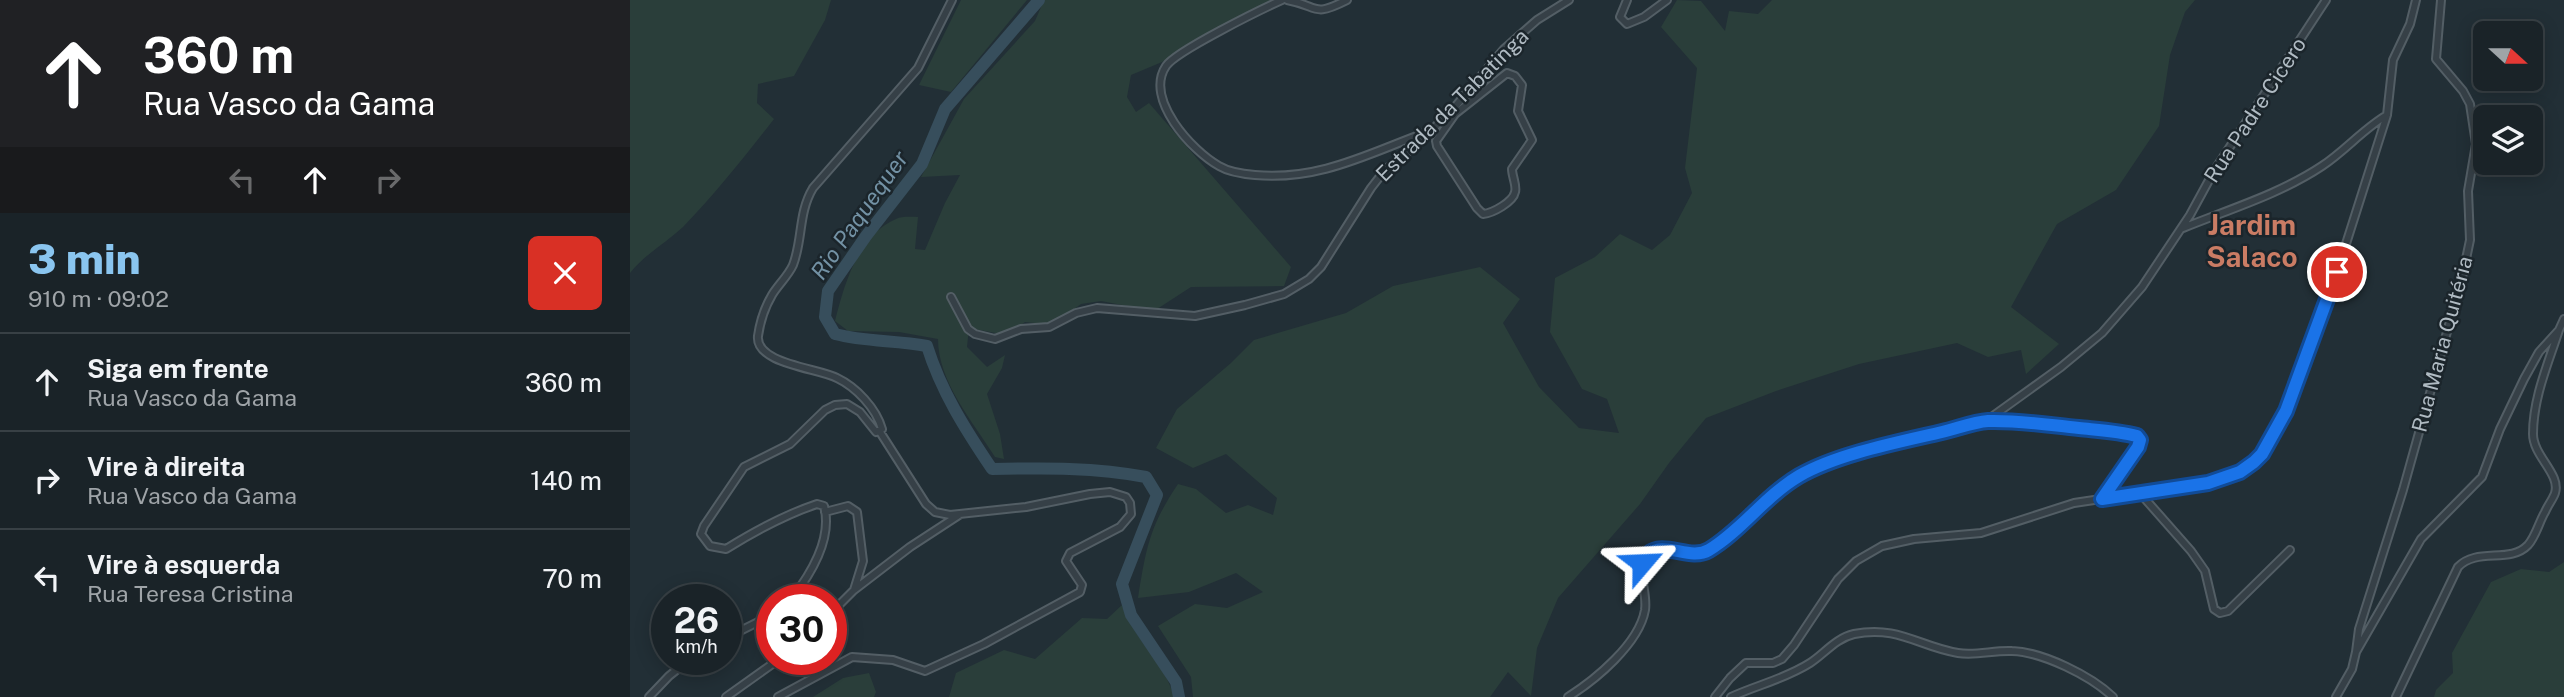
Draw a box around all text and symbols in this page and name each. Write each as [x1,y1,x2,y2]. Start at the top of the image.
north arrow [2473,21,2543,91]
map controls [2473,21,2543,175]
street label: Estrada da Tabatinga [1371,24,1533,186]
text: 360 m [143,26,294,84]
icon: ahead [28,28,119,119]
street label: Rua Padre Cicero [2199,33,2311,187]
text: Rua Vasco da Gama [143,85,435,122]
button: layers [2473,105,2543,175]
water label: Rio Paquequer [805,145,913,284]
icon: left [223,161,261,199]
icon: ahead [296,161,334,199]
icon: right [369,161,407,199]
district label: Jardim Salaco [2206,208,2298,273]
text: 3 min [28,234,141,283]
button: close [528,236,602,310]
pin [2307,242,2367,302]
icon: arrive [2318,253,2356,291]
street label: Rua Maria Quitéria [2406,253,2478,435]
text: 910 m · 09:02 [28,285,169,312]
text: Siga em frente [87,353,269,384]
icon: ahead [28,363,66,401]
text: 360 m [525,367,602,398]
text: Rua Vasco da Gama [87,384,297,411]
text: Vire à direita [87,451,245,482]
icon: right [28,461,66,499]
text: 140 m [530,465,602,496]
text: Rua Vasco da Gama [87,482,297,509]
position arrow [1605,526,1679,600]
text: Vire à esquerda [87,549,280,580]
icon: left [28,559,66,597]
text: 70 m [542,563,602,594]
text: Rua Teresa Cristina [87,580,294,607]
speed limit sign: 30 [756,584,847,675]
text: 26 [674,600,719,641]
text: km/h [675,636,718,657]

